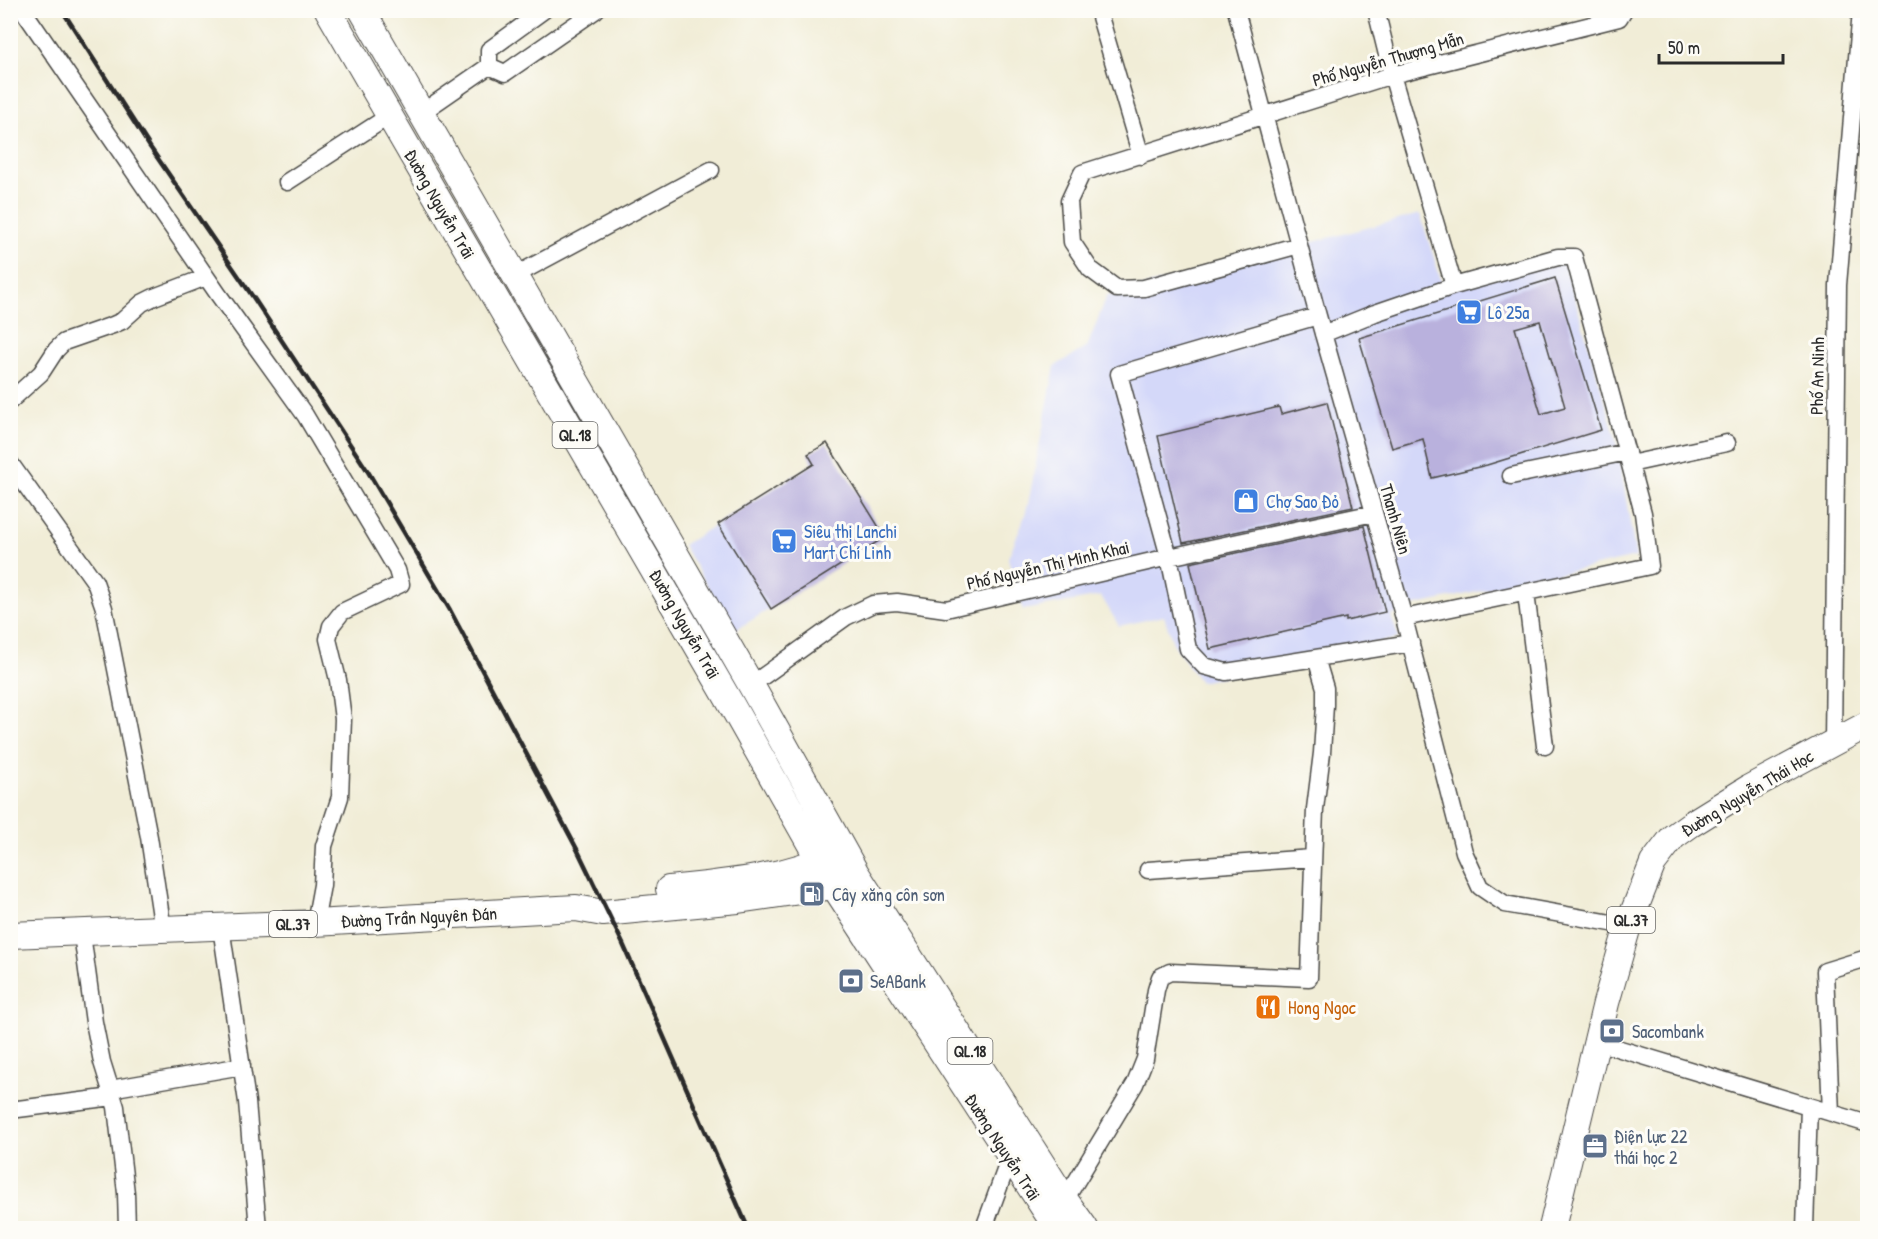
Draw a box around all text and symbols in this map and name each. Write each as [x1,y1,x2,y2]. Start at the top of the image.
street label: Phố Nguyễn Thượng Mẫn [1310,25,1466,93]
scale bar [1659,27,1784,65]
text: 50 m [1668,35,1700,60]
street label: Đường Nguyễn Trãi [398,145,482,263]
supermarket icon: Lô 25a [1454,297,1484,327]
place label: Lô 25a [1488,300,1529,325]
street label: Phố An Ninh [1804,336,1830,415]
road number: QL.18 [552,422,598,448]
street label: Thanh Niên [1374,481,1418,557]
shop icon: Chợ Sao Đỏ [1231,486,1261,516]
place label: Chợ Sao Đỏ [1266,489,1339,514]
place label: Siêu thị Lanchi Mart Chí Linh [804,519,897,565]
supermarket icon: Siêu thị Lanchi Mart Chí Linh [769,526,799,556]
street label: Phố Nguyễn Thị Minh Khai [964,534,1132,596]
street label: Đường Nguyễn Trãi [643,565,727,683]
street label: Đường Nguyễn Thái Học [1676,744,1818,842]
fuel station icon: Cây xăng côn sơn [797,879,827,909]
place label: Cây xăng côn sơn [832,882,945,907]
street label: Đường Trần Nguyên Đán [340,900,498,934]
road number: QL.37 [1607,907,1655,933]
road number: QL.37 [269,911,317,937]
bank icon: SeABank [836,966,866,996]
place label: SeABank [870,969,927,994]
restaurant icon: Hong Ngoc [1253,992,1283,1022]
place label: Hong Ngoc [1288,995,1356,1020]
bank icon: Sacombank [1597,1016,1627,1046]
place label: Sacombank [1632,1019,1704,1044]
road number: QL.18 [948,1038,992,1064]
street label: Đường Nguyễn Trãi [959,1089,1047,1205]
place label: Điện lực 22 thái học 2 [1614,1124,1688,1170]
office icon: Điện lực 22 thái học 2 [1580,1131,1610,1161]

